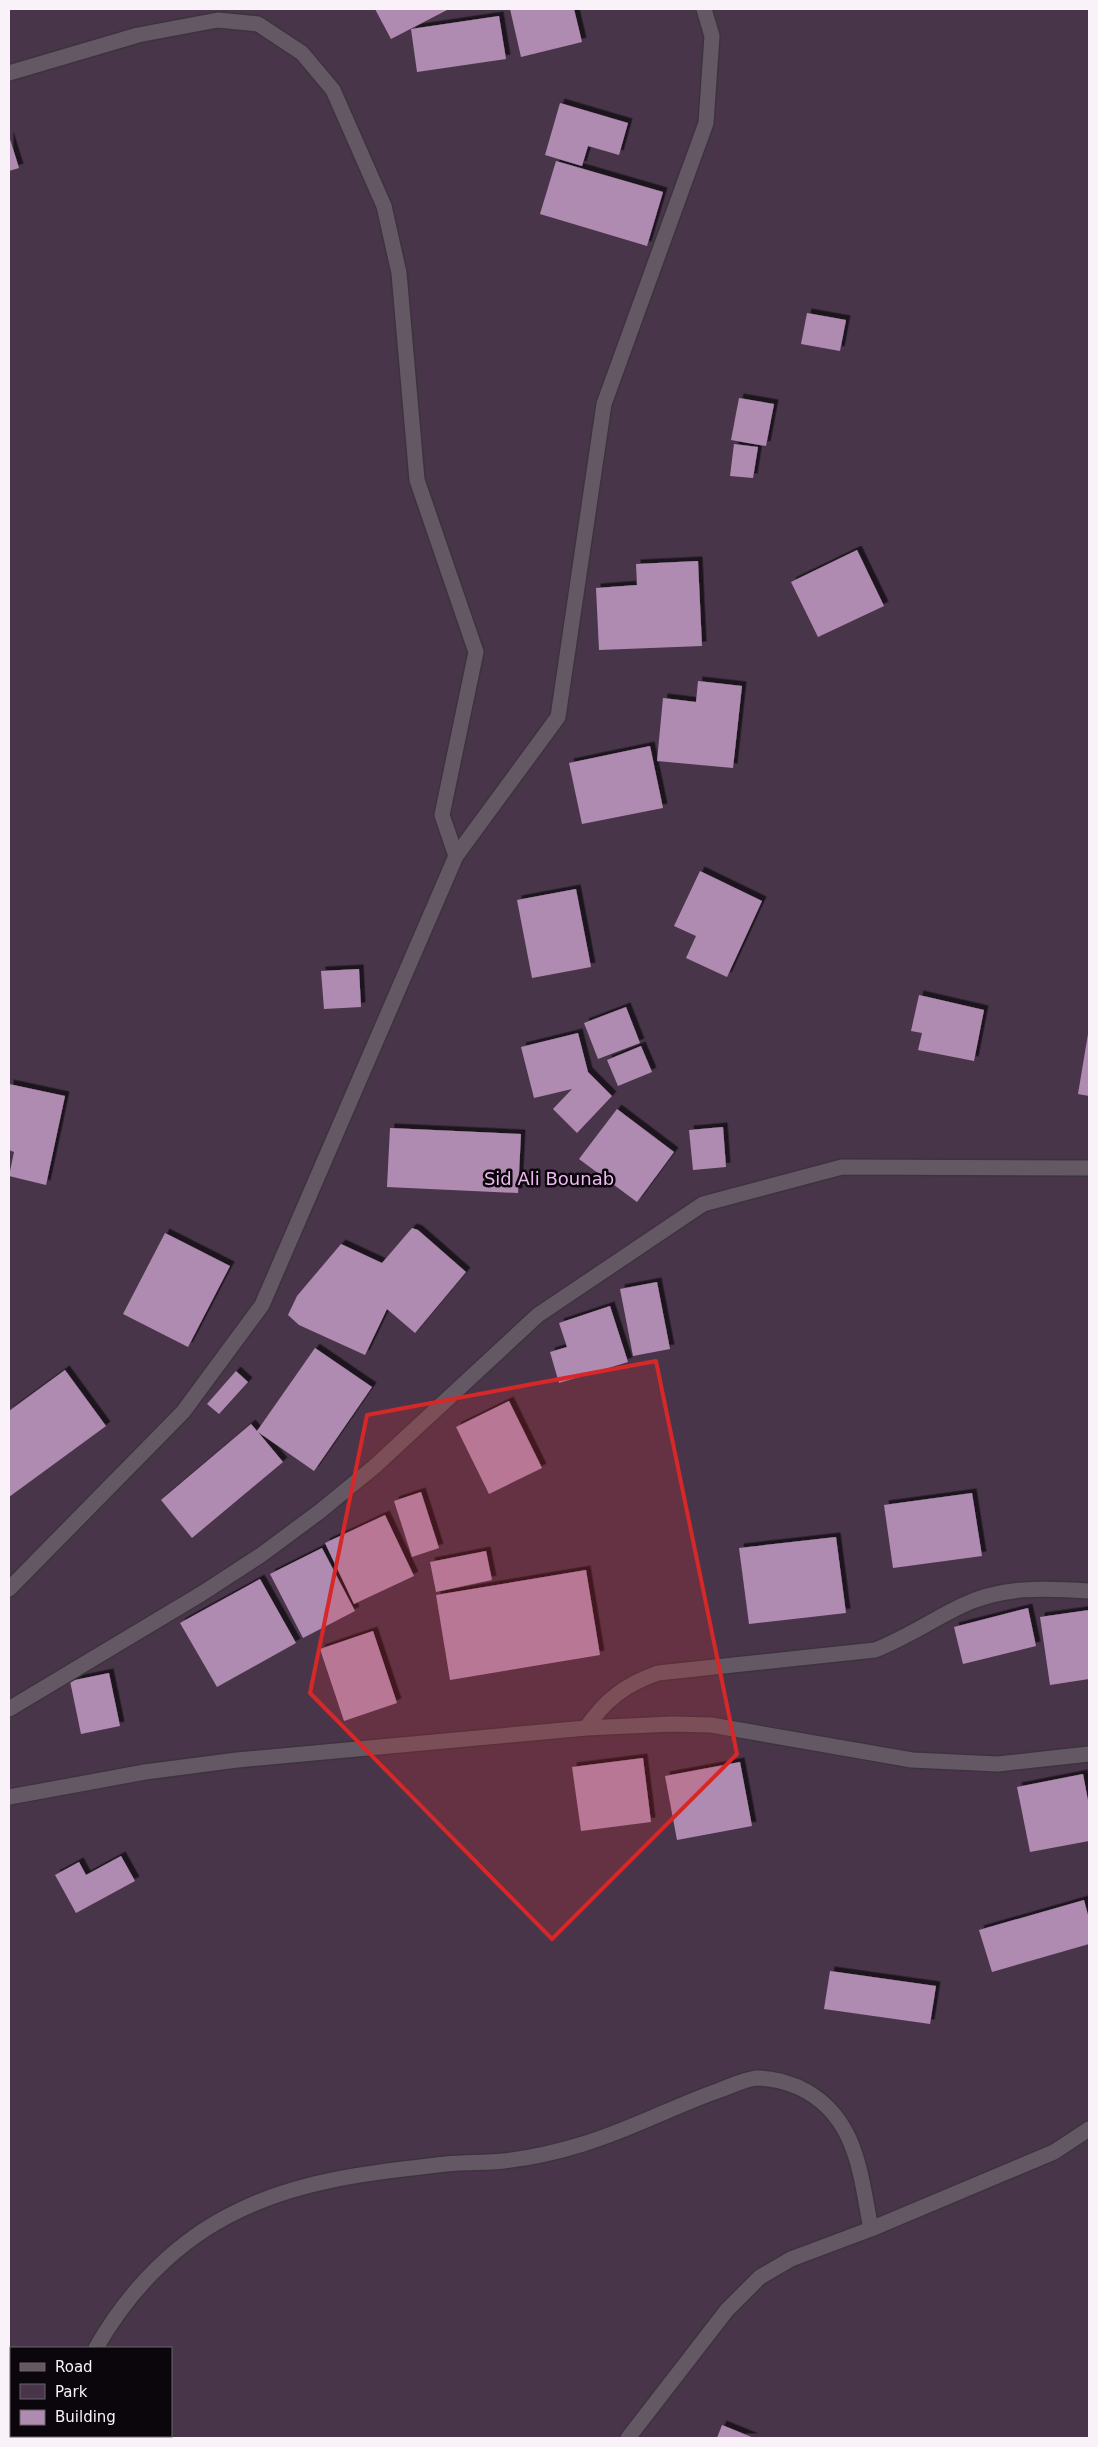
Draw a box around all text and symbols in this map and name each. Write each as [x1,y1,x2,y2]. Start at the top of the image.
park label: Sid Ali Bounab [484,1168,614,1189]
legend [10,2347,172,2437]
text: Road [55,2358,93,2376]
text: Park [55,2383,88,2401]
text: Building [55,2408,116,2426]

